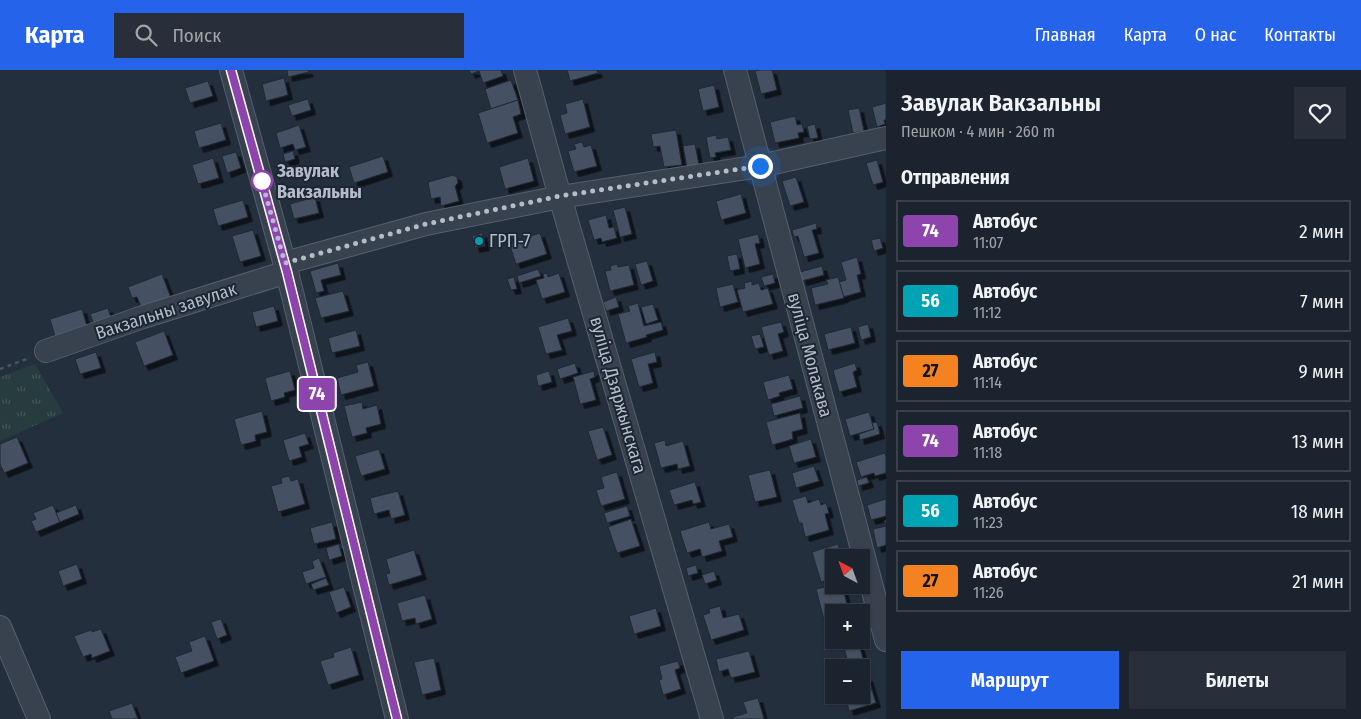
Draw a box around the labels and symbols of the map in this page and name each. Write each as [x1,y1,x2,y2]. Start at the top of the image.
your location [748,154,773,179]
place label: Завулак Вакзальны [276,160,362,203]
marker: Завулак Вакзальны [251,170,273,192]
place label: ГРП-7 [489,230,530,252]
marker: ГРП-7 [473,235,485,247]
street label: Вакзальны завулак [93,278,240,344]
street label: вуліца Молакава [783,290,837,420]
street label: вуліца Дзяржынскага [585,314,651,476]
line badge: 74 [294,378,340,410]
north arrow [825,549,870,594]

